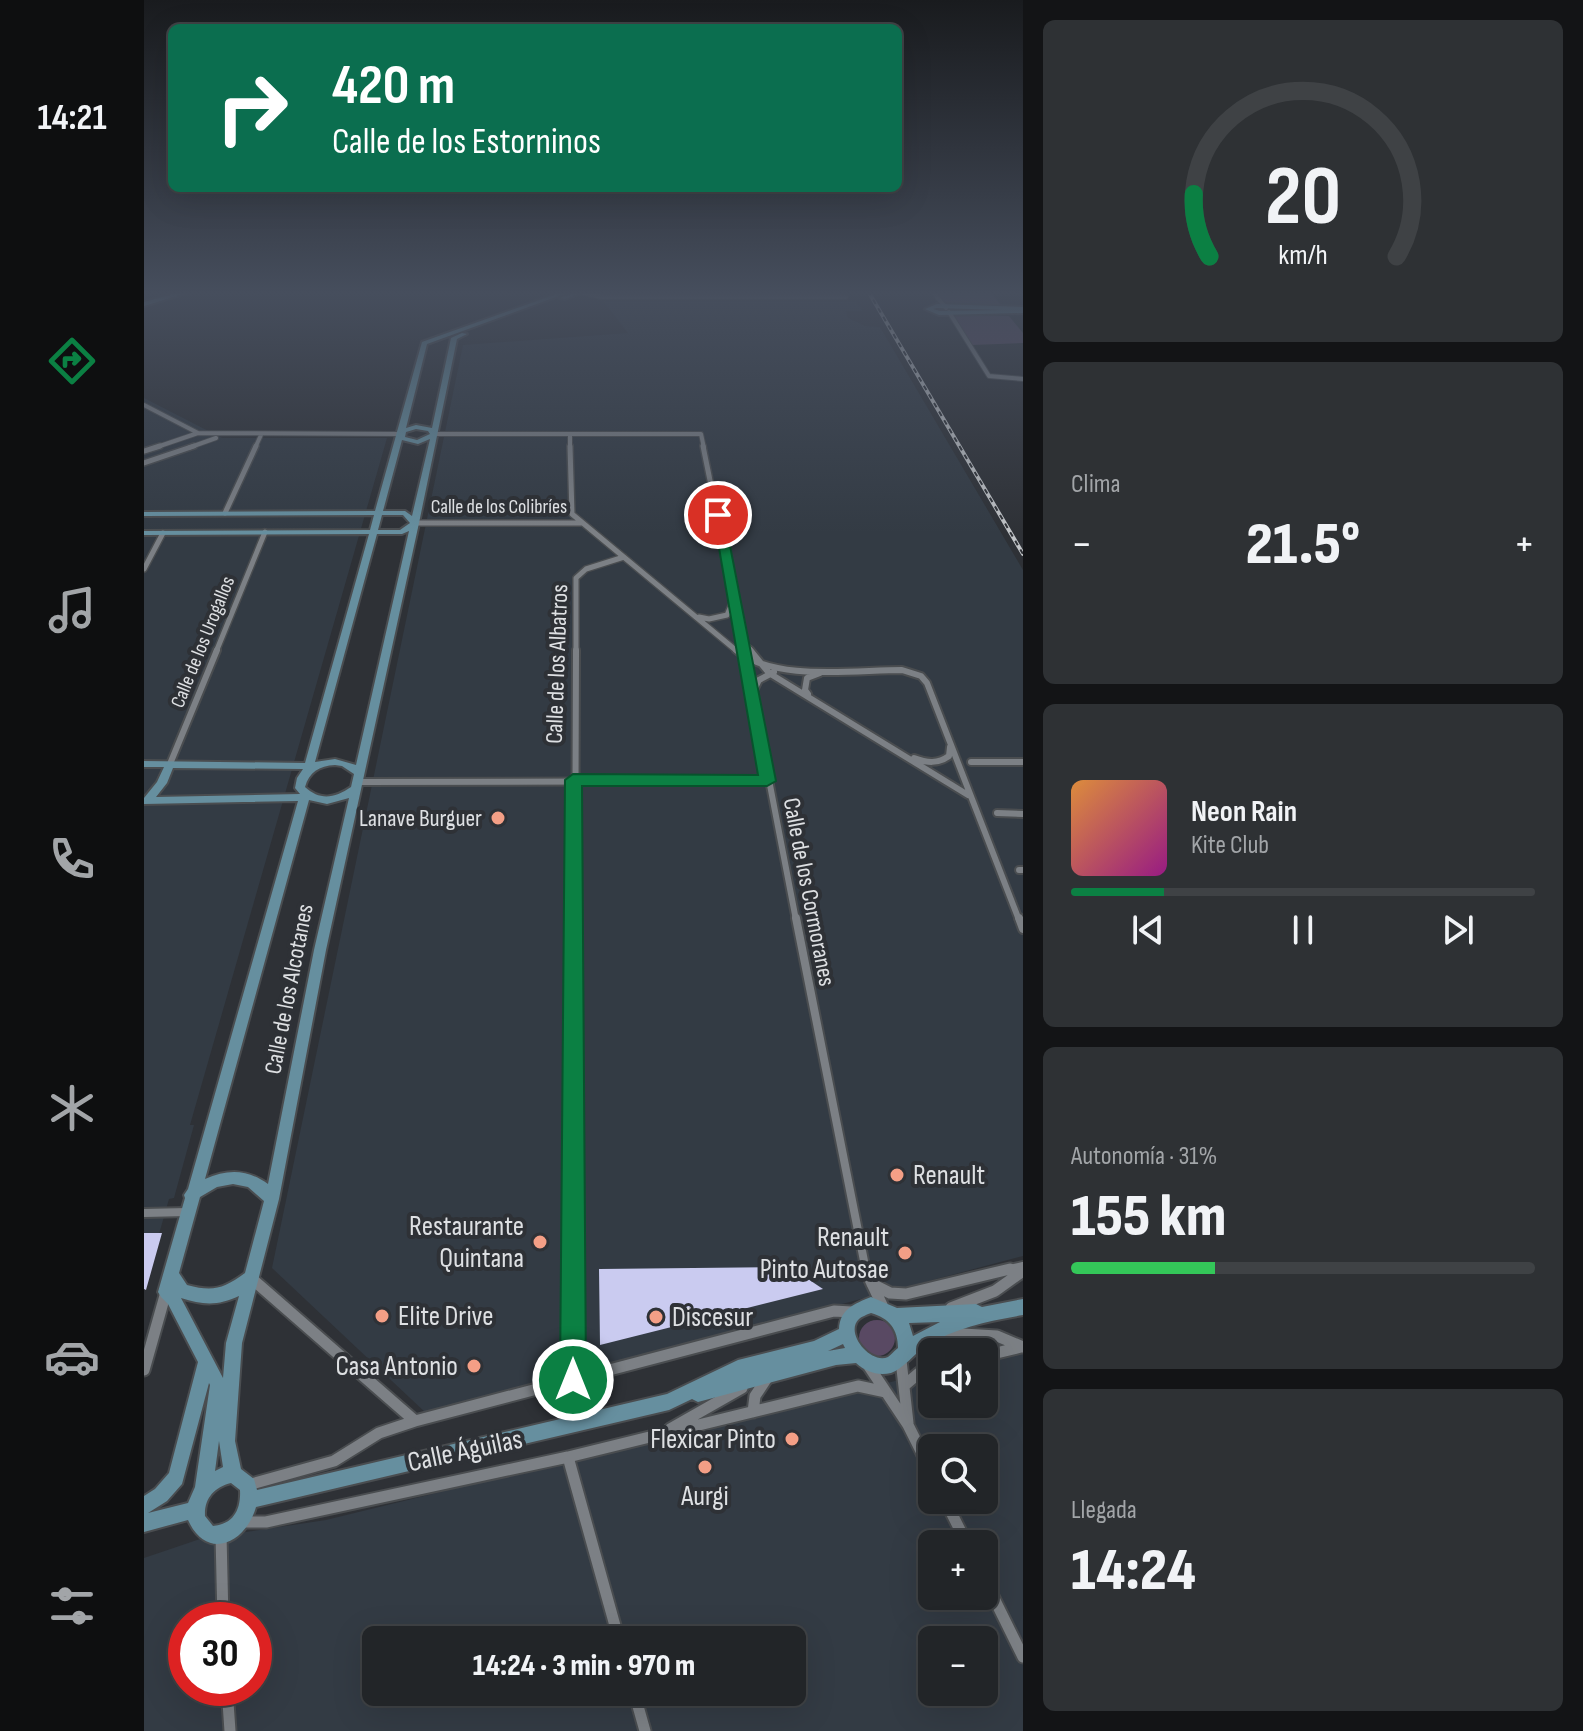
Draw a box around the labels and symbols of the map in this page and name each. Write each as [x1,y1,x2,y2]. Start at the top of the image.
pin [684,481,752,549]
street label: Calle de los Colibríes [431,495,567,519]
street label: Calle de los Urogallos [166,573,240,711]
street label: Calle de los Albatros [540,584,574,744]
street label: Calle de los Cormoranes [777,795,841,989]
place label: Lanave Burguer [359,804,482,833]
marker: Lanave Burguer [489,809,507,827]
street label: Calle de los Alcotanes [258,901,320,1077]
place label: Renault [913,1159,985,1192]
marker: Renault [888,1166,906,1184]
place label: Restaurante Quintana [409,1210,524,1275]
place label: Renault Pinto Autosae [760,1221,889,1286]
marker: Restaurante Quintana [531,1233,549,1251]
marker: Renault Pinto Autosae [896,1244,914,1262]
place label: Elite Drive [398,1300,493,1333]
place label: Discesur [672,1301,753,1334]
marker: Elite Drive [373,1307,391,1325]
marker: Discesur [647,1308,665,1326]
position arrow [531,1338,615,1422]
place label: Casa Antonio [335,1350,458,1383]
marker: Casa Antonio [465,1357,483,1375]
street label: Calle Águilas [405,1423,525,1479]
place label: Flexicar Pinto [650,1423,776,1456]
marker: Flexicar Pinto [783,1430,801,1448]
marker: Aurgi [696,1458,714,1476]
place label: Aurgi [680,1480,729,1513]
speed limit sign: 30 [168,1602,272,1706]

